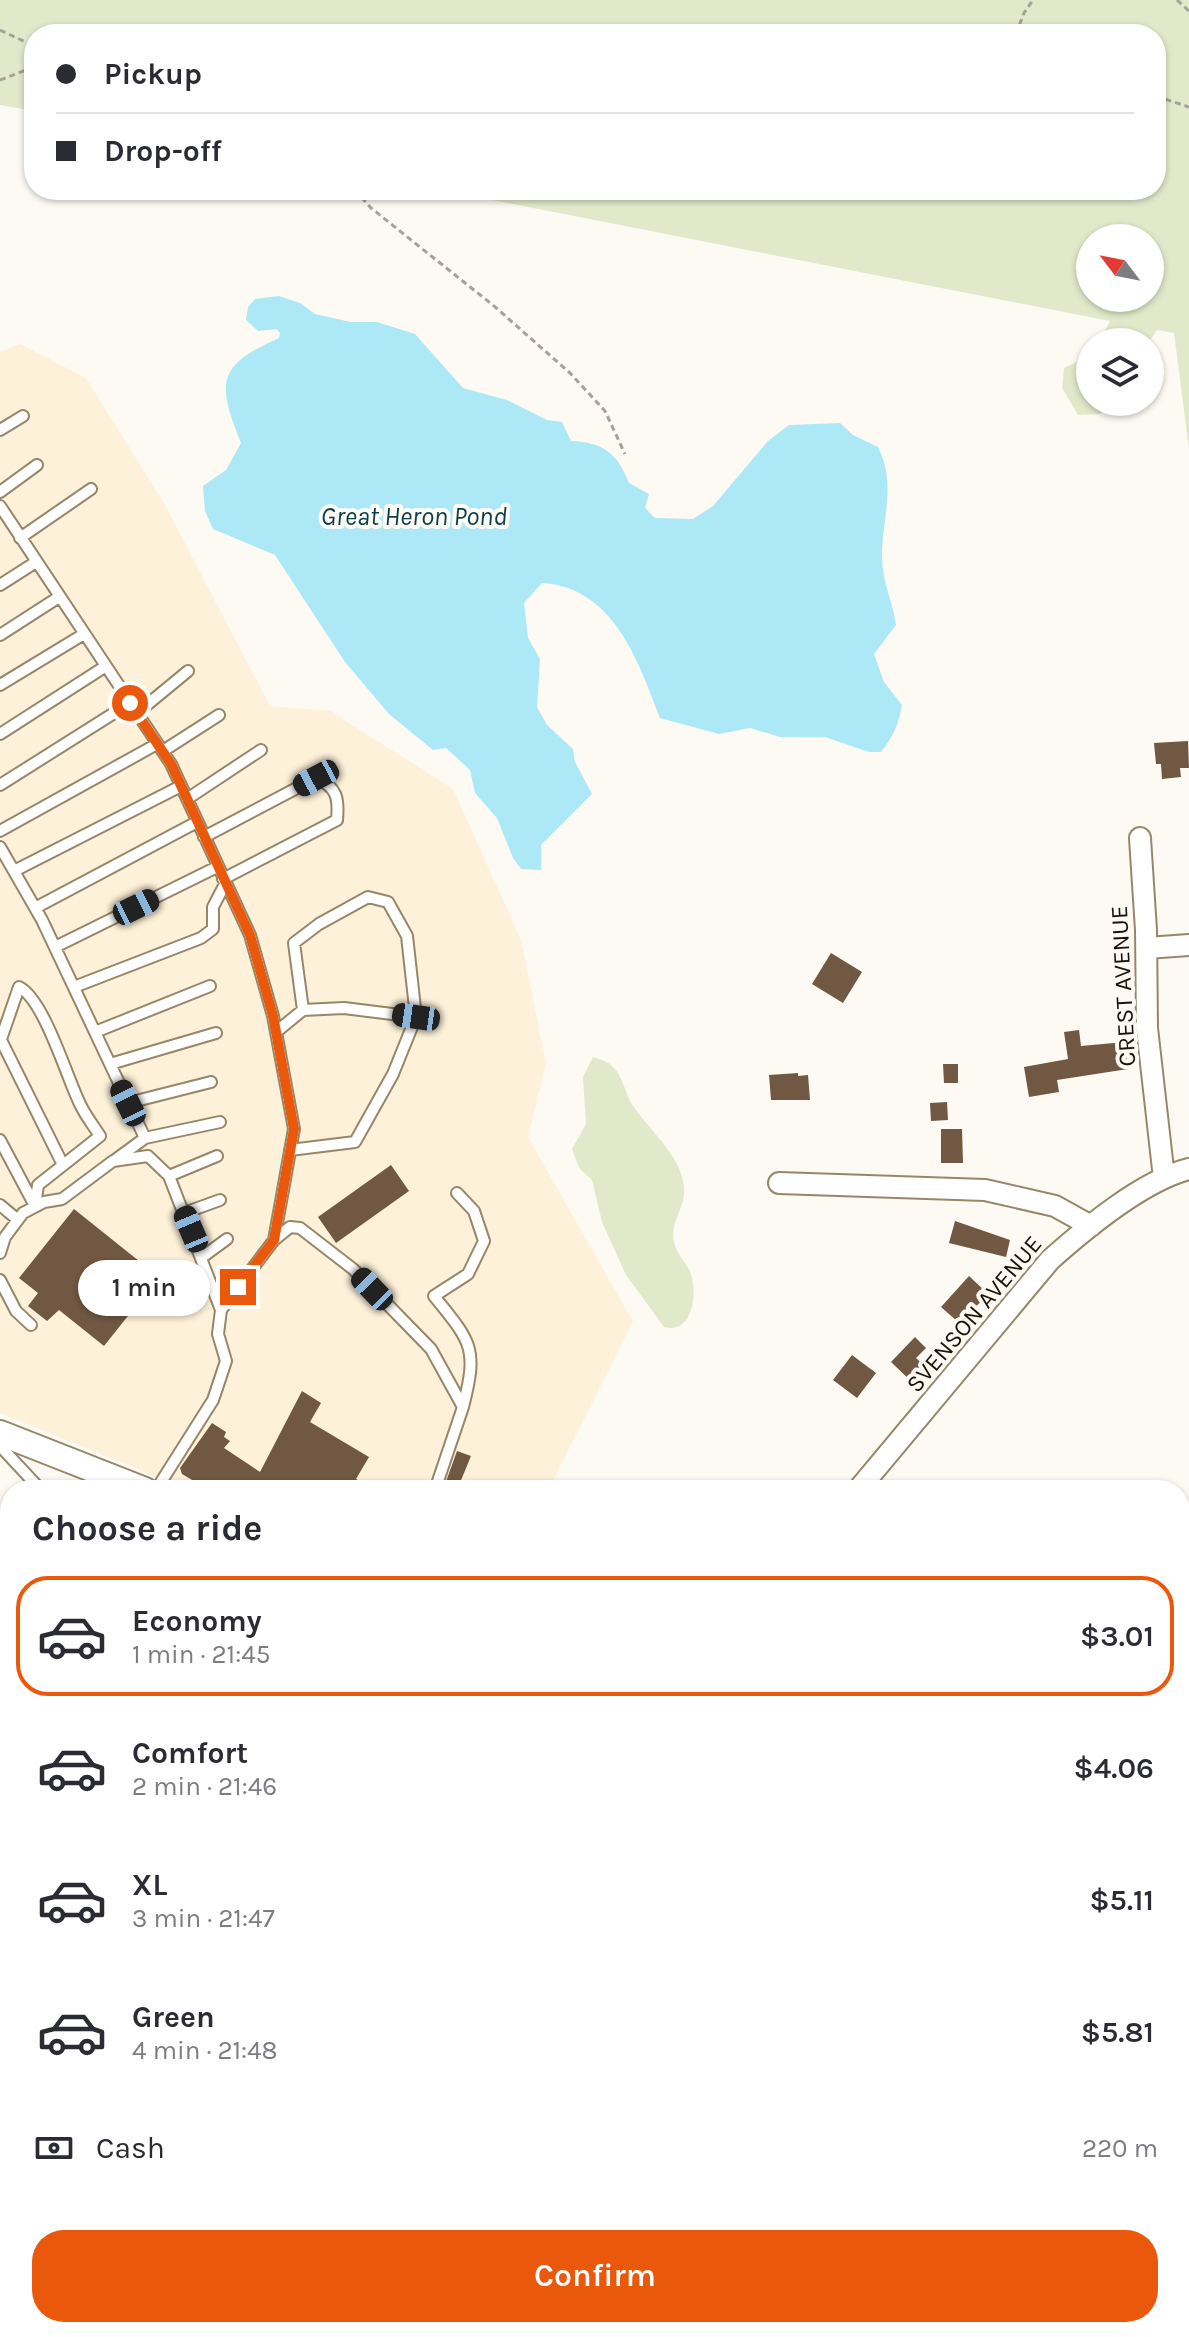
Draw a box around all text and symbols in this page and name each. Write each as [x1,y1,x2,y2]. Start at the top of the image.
text: Pickup [104,56,202,92]
text: Drop-off [104,133,222,169]
north arrow [1076,224,1164,312]
map controls [1076,224,1164,416]
button: layers [1076,328,1164,416]
water label: Great Heron Pond [321,501,507,532]
route start [112,685,148,721]
car [289,756,343,800]
car [109,886,163,928]
street label: CREST AVENUE [1105,905,1141,1067]
car [391,1002,441,1032]
car [107,1076,149,1130]
car [171,1202,211,1256]
street label: SVENSON AVENUE [900,1230,1048,1398]
callout: 1 min [78,1259,210,1315]
car [347,1263,397,1315]
route end [220,1269,256,1305]
text: 1 min [112,1272,176,1303]
text: Choose a ride [32,1507,262,1549]
icon: car [36,1600,108,1672]
text: Economy [132,1603,262,1639]
text: $3.01 [1080,1618,1154,1654]
text: 1 min · 21:45 [132,1639,270,1670]
icon: car [36,1732,108,1804]
text: Comfort [132,1735,248,1771]
text: $4.06 [1074,1750,1154,1786]
text: 2 min · 21:46 [132,1771,277,1802]
icon: car [36,1864,108,1936]
text: XL [132,1867,167,1903]
text: $5.11 [1089,1882,1154,1918]
text: 3 min · 21:47 [132,1903,275,1934]
icon: car [36,1996,108,2068]
text: Green [132,1999,215,2035]
text: $5.81 [1081,2014,1154,2050]
text: 4 min · 21:48 [132,2035,278,2066]
icon: cash [32,2126,76,2170]
text: Cash [96,2130,165,2166]
text: 220 m [1082,2133,1158,2164]
button: Confirm [32,2230,1158,2322]

